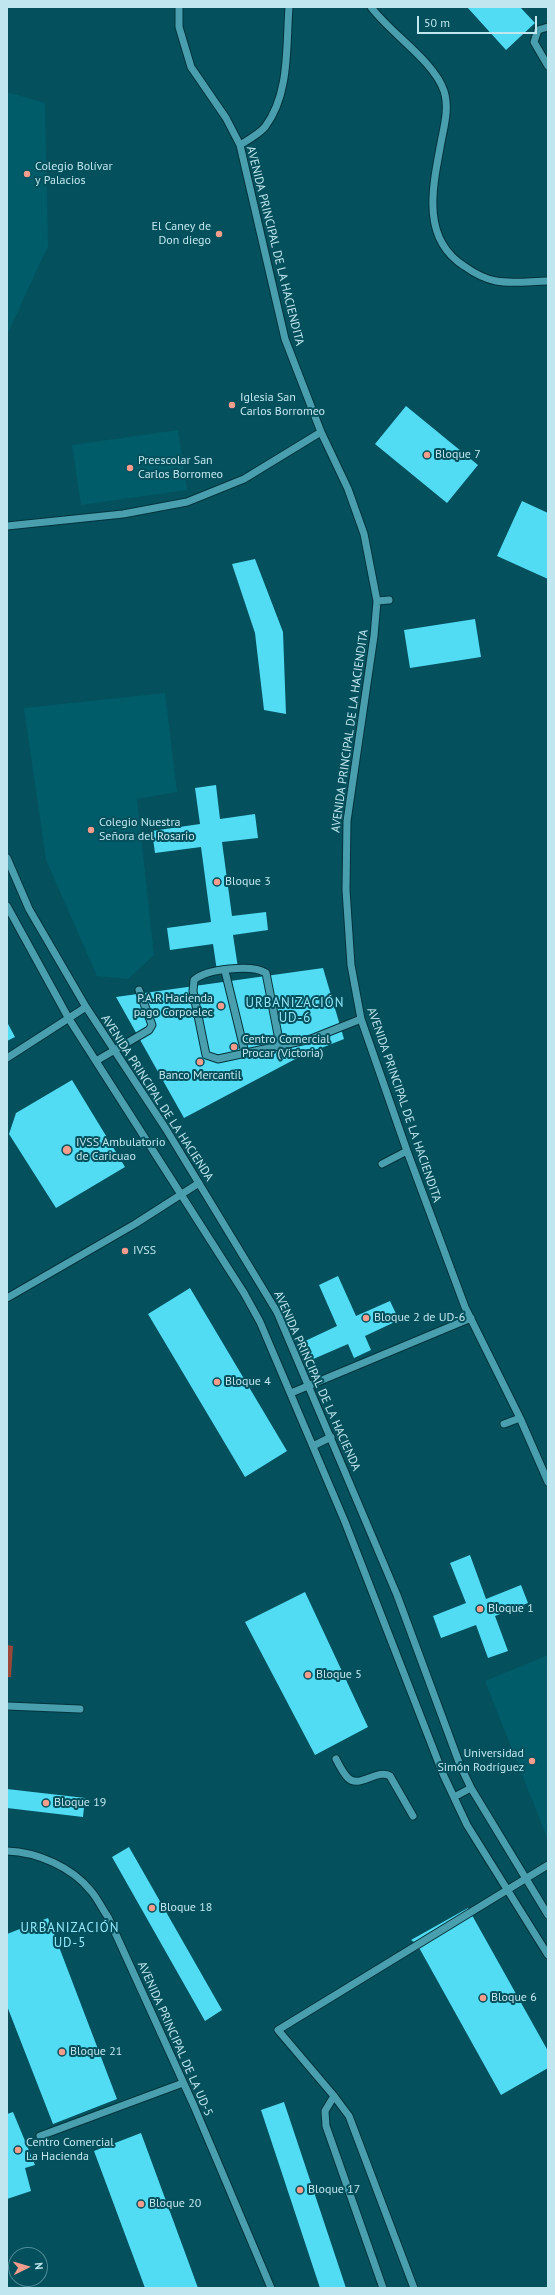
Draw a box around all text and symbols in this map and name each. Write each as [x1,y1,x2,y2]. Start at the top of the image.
scale bar [419,8,539,34]
text: 50 m [424,15,450,30]
street label: AVENIDA PRINCIPAL DE LA HACIENDITA [243,145,307,347]
place label: Colegio Bolívar y Palacios [35,160,113,188]
marker: Colegio Bolívar y Palacios [22,169,32,179]
place label: El Caney de Don diego [152,220,211,248]
marker: El Caney de Don diego [214,229,224,239]
place label: Iglesia San Carlos Borromeo [240,391,325,419]
marker: Iglesia San Carlos Borromeo [227,400,237,410]
place label: Bloque 7 [435,448,481,462]
marker: Bloque 7 [422,450,432,460]
place label: Preescolar San Carlos Borromeo [138,454,223,482]
marker: Preescolar San Carlos Borromeo [125,463,135,473]
street label: AVENIDA PRINCIPAL DE LA HACIENDITA [329,628,371,834]
place label: Colegio Nuestra Señora del Rosario [99,816,195,844]
marker: Colegio Nuestra Señora del Rosario [86,825,96,835]
place label: Bloque 3 [225,875,271,889]
marker: Bloque 3 [212,877,222,887]
place label: P.A.R Hacienda pago Corpoelec [134,992,213,1020]
district label: URBANIZACIÓN UD-6 [246,995,344,1026]
marker: P.A.R Hacienda pago Corpoelec [216,1001,226,1011]
street label: AVENIDA PRINCIPAL DE LA HACIENDITA [364,1006,444,1204]
street label: AVENIDA PRINCIPAL DE LA HACIENDA [98,1012,216,1184]
place label: Centro Comercial Procar (Victoria) [242,1033,330,1061]
marker: Centro Comercial Procar (Victoria) [229,1042,239,1052]
marker: Banco Mercantil [195,1057,205,1067]
place label: Banco Mercantil [159,1069,241,1083]
place label: IVSS Ambulatorio de Caricuao [76,1136,166,1164]
marker: IVSS Ambulatorio de Caricuao [61,1144,73,1156]
place label: IVSS [133,1244,156,1258]
marker: IVSS [120,1246,130,1256]
street label: AVENIDA PRINCIPAL DE LA HACIENDA [271,1289,363,1473]
place label: Bloque 2 de UD-6 [374,1311,465,1325]
marker: Bloque 2 de UD-6 [361,1313,371,1323]
place label: Bloque 4 [225,1375,271,1389]
marker: Bloque 4 [212,1377,222,1387]
place label: Bloque 1 [488,1602,534,1616]
marker: Bloque 1 [475,1604,485,1614]
place label: Bloque 5 [316,1668,362,1682]
marker: Bloque 5 [303,1670,313,1680]
place label: Universidad Simón Rodríguez [437,1747,524,1775]
marker: Universidad Simón Rodríguez [527,1756,537,1766]
place label: Bloque 19 [54,1796,106,1810]
marker: Bloque 19 [41,1798,51,1808]
place label: Bloque 18 [160,1901,212,1915]
marker: Bloque 18 [147,1903,157,1913]
district label: URBANIZACIÓN UD-5 [21,1920,119,1951]
street label: AVENIDA PRINCIPAL DE LA UD-5 [134,1959,216,2119]
place label: Bloque 6 [491,1991,537,2005]
marker: Bloque 6 [478,1993,488,2003]
place label: Bloque 21 [70,2045,122,2059]
marker: Bloque 21 [57,2047,67,2057]
place label: Centro Comercial La Hacienda [26,2136,114,2164]
marker: Centro Comercial La Hacienda [13,2145,23,2155]
place label: Bloque 17 [308,2183,360,2197]
marker: Bloque 17 [295,2185,305,2195]
place label: Bloque 20 [149,2197,201,2211]
marker: Bloque 20 [136,2199,146,2209]
north arrow [8,2247,48,2287]
text: N [32,2262,46,2270]

